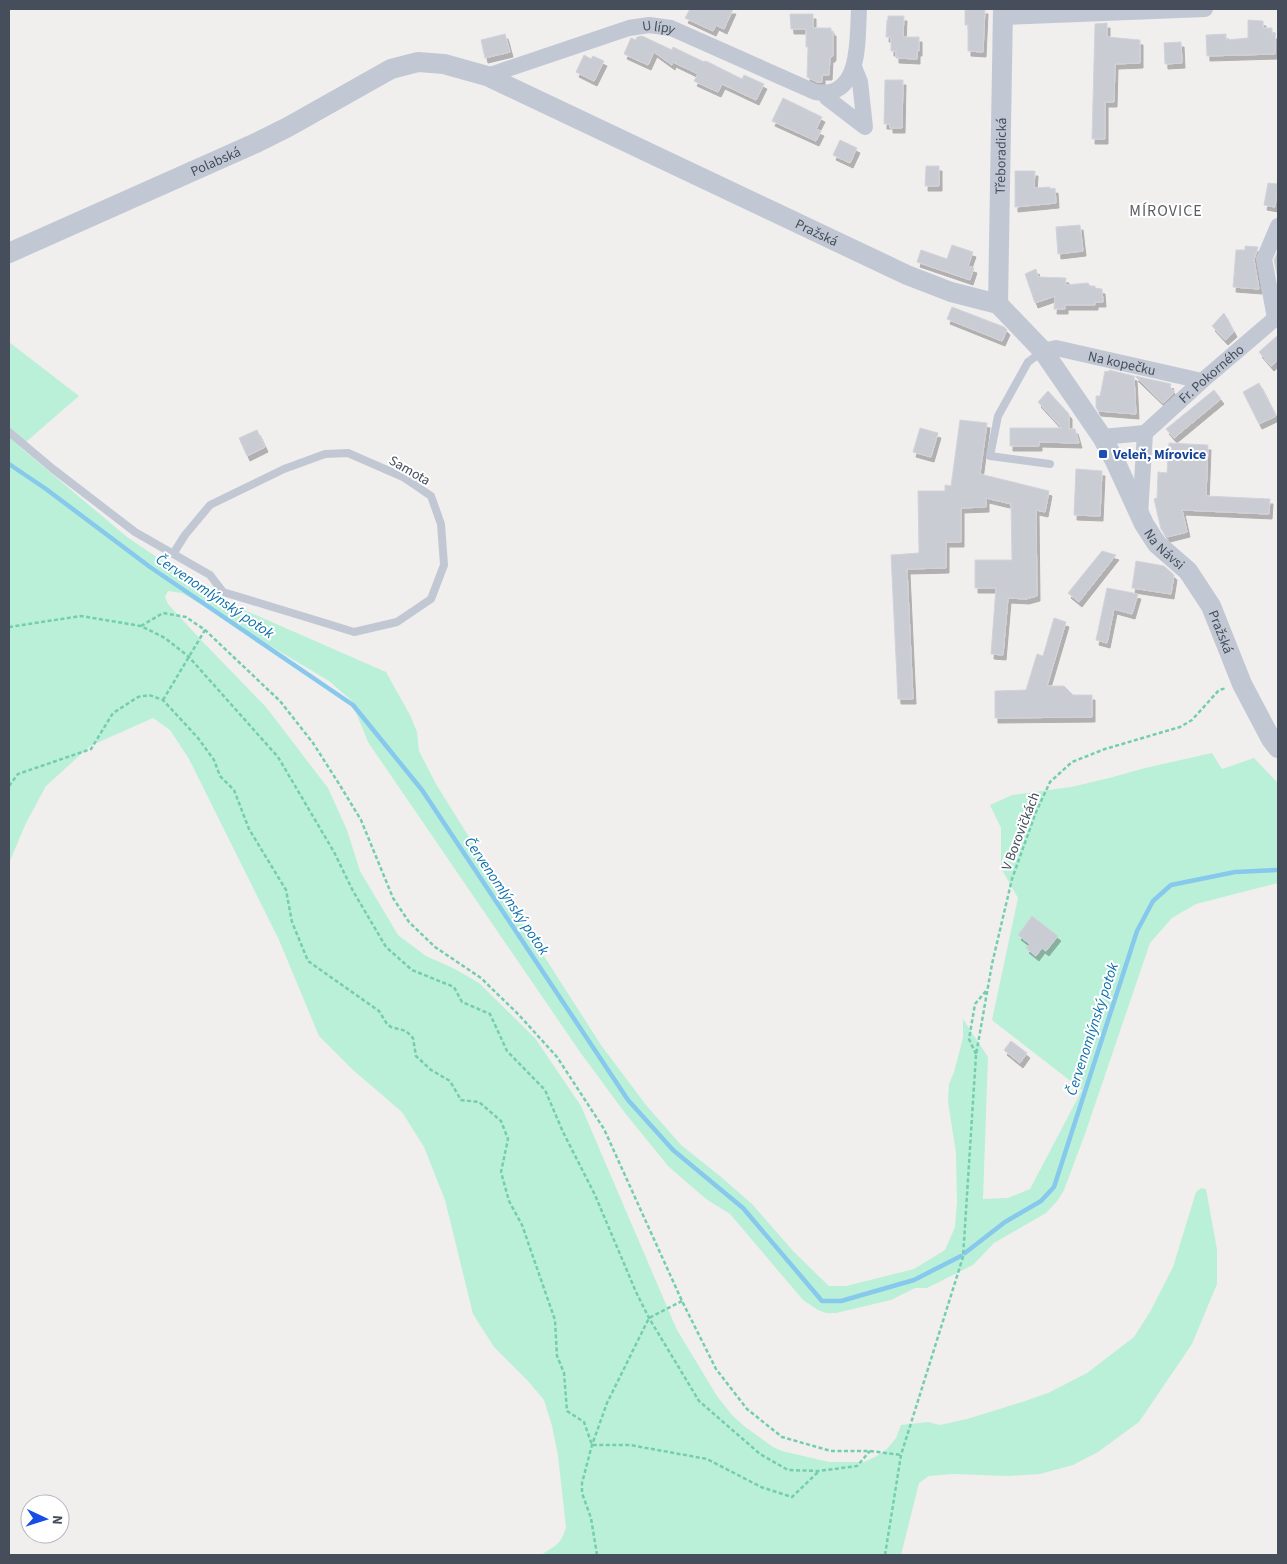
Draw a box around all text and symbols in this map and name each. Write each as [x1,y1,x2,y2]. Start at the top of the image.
street label: U lípy [641,16,679,40]
street label: Třeboradická [991,117,1012,195]
street label: Polabská [187,142,244,182]
district label: MÍROVICE [1129,200,1203,222]
street label: Pražská [792,214,841,252]
street label: Fr. Pokorného [1175,340,1249,409]
street label: Na kopečku [1086,347,1157,381]
place label: Veleň, Mírovice [1112,445,1206,465]
marker: Veleň, Mírovice [1097,448,1109,460]
street label: Samota [385,451,434,491]
street label: Na Návsi [1139,525,1189,575]
water label: Červenomlýnský potok [151,549,279,644]
street label: Pražská [1203,607,1238,657]
street label: V Borovičkách [997,789,1045,873]
water label: Červenomlýnský potok [459,833,555,960]
water label: Červenomlýnský potok [1061,959,1124,1098]
north arrow [20,1494,70,1544]
text: N [47,1514,67,1525]

